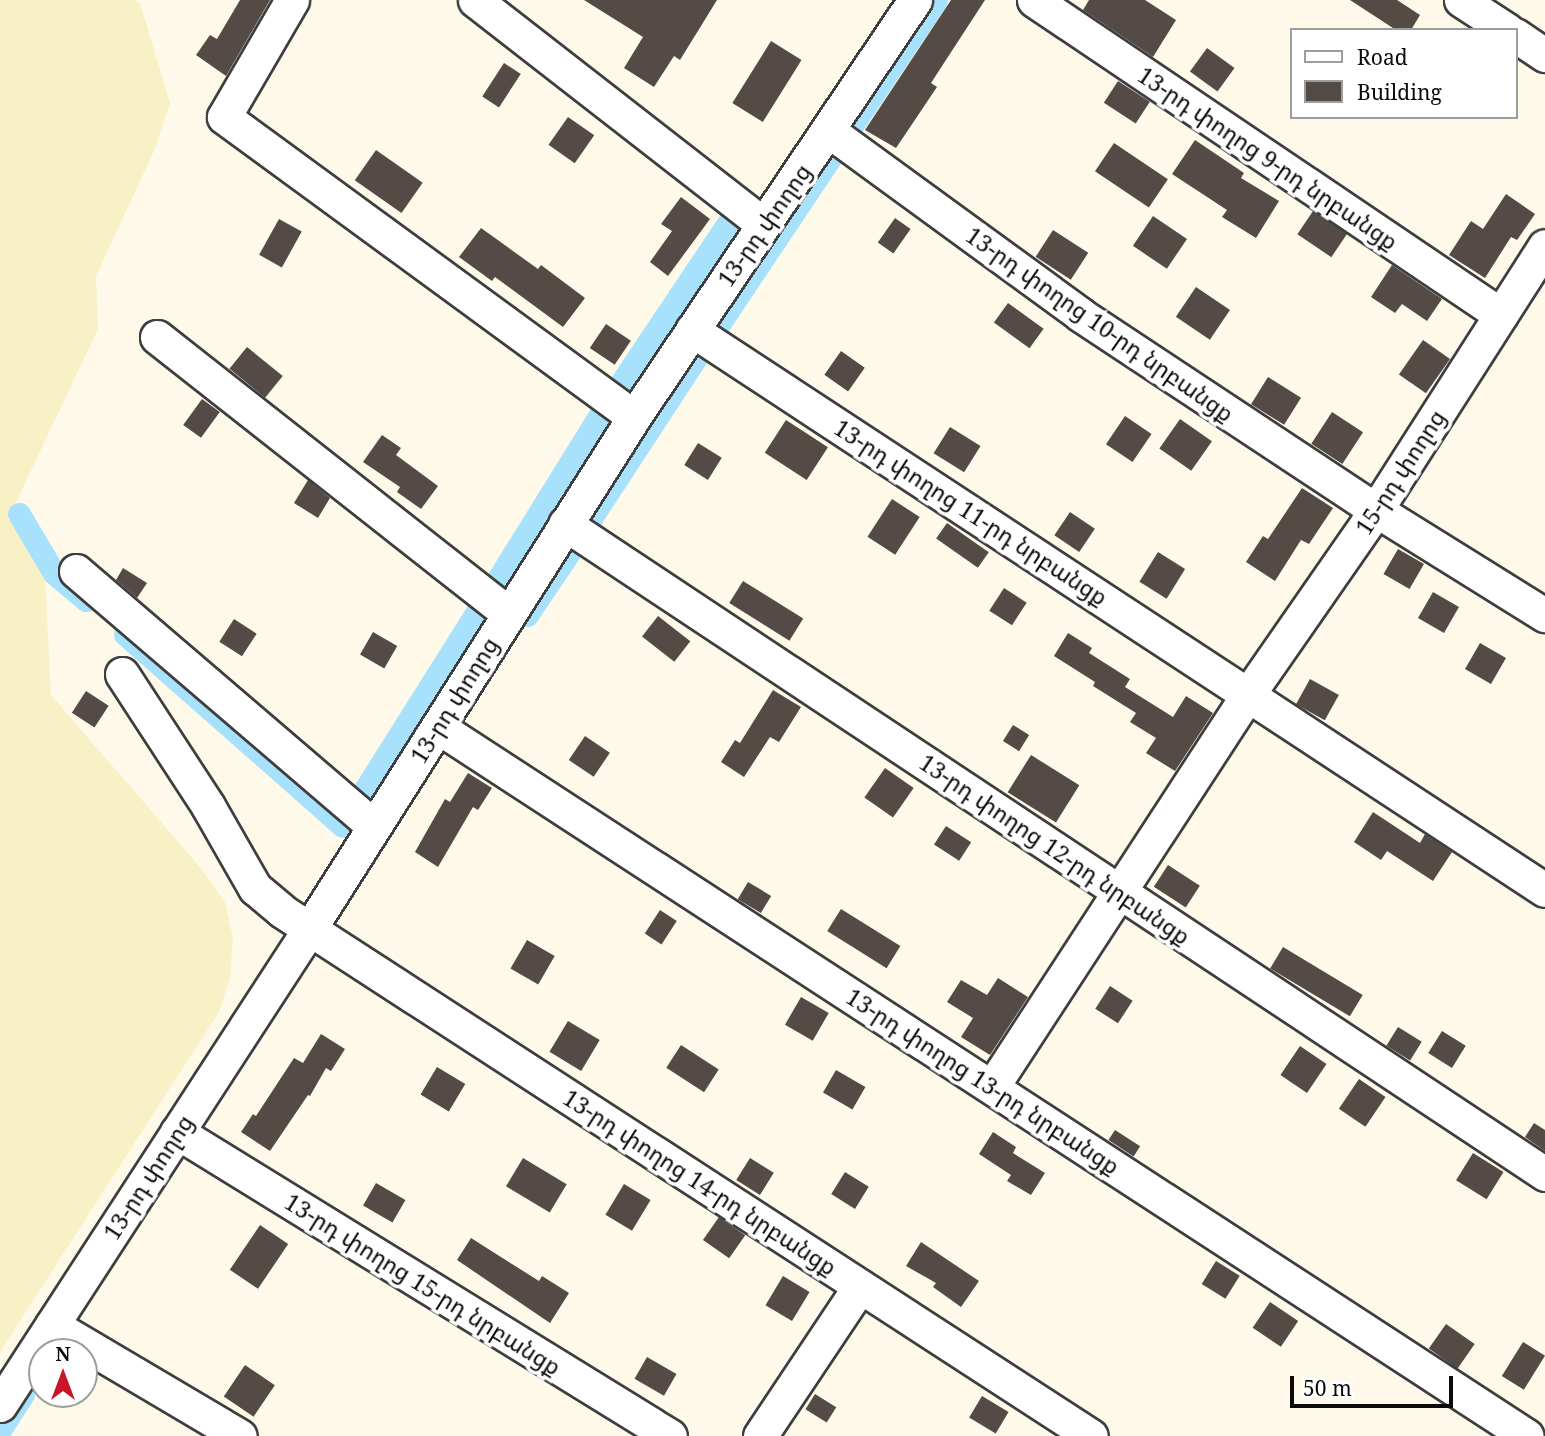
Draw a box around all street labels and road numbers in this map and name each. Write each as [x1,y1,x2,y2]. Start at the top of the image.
street label: 13-րդ փողոց 9-րդ նրբանցք [1133,61,1403,255]
street label: 13-րդ փողոց [712,158,816,292]
street label: 13-րդ փողոց 10-րդ նրբանցք [961,221,1239,427]
street label: 15-րդ փողոց [1349,404,1451,540]
street label: 13-րդ փողոց 11-րդ նրբանցք [829,413,1113,611]
street label: 13-րդ փողոց [404,632,504,768]
street label: 13-րդ փողոց 12-րդ նրբանցք [915,748,1195,950]
street label: 13-րդ փողոց 13-րդ նրբանցք [841,982,1125,1180]
street label: 13-րդ փողոց 14-րդ նրբանցք [558,1083,842,1281]
street label: 13-րդ փողոց [97,1109,199,1245]
street label: 13-րդ փողոց 15-րդ նրբանցք [280,1187,566,1381]

